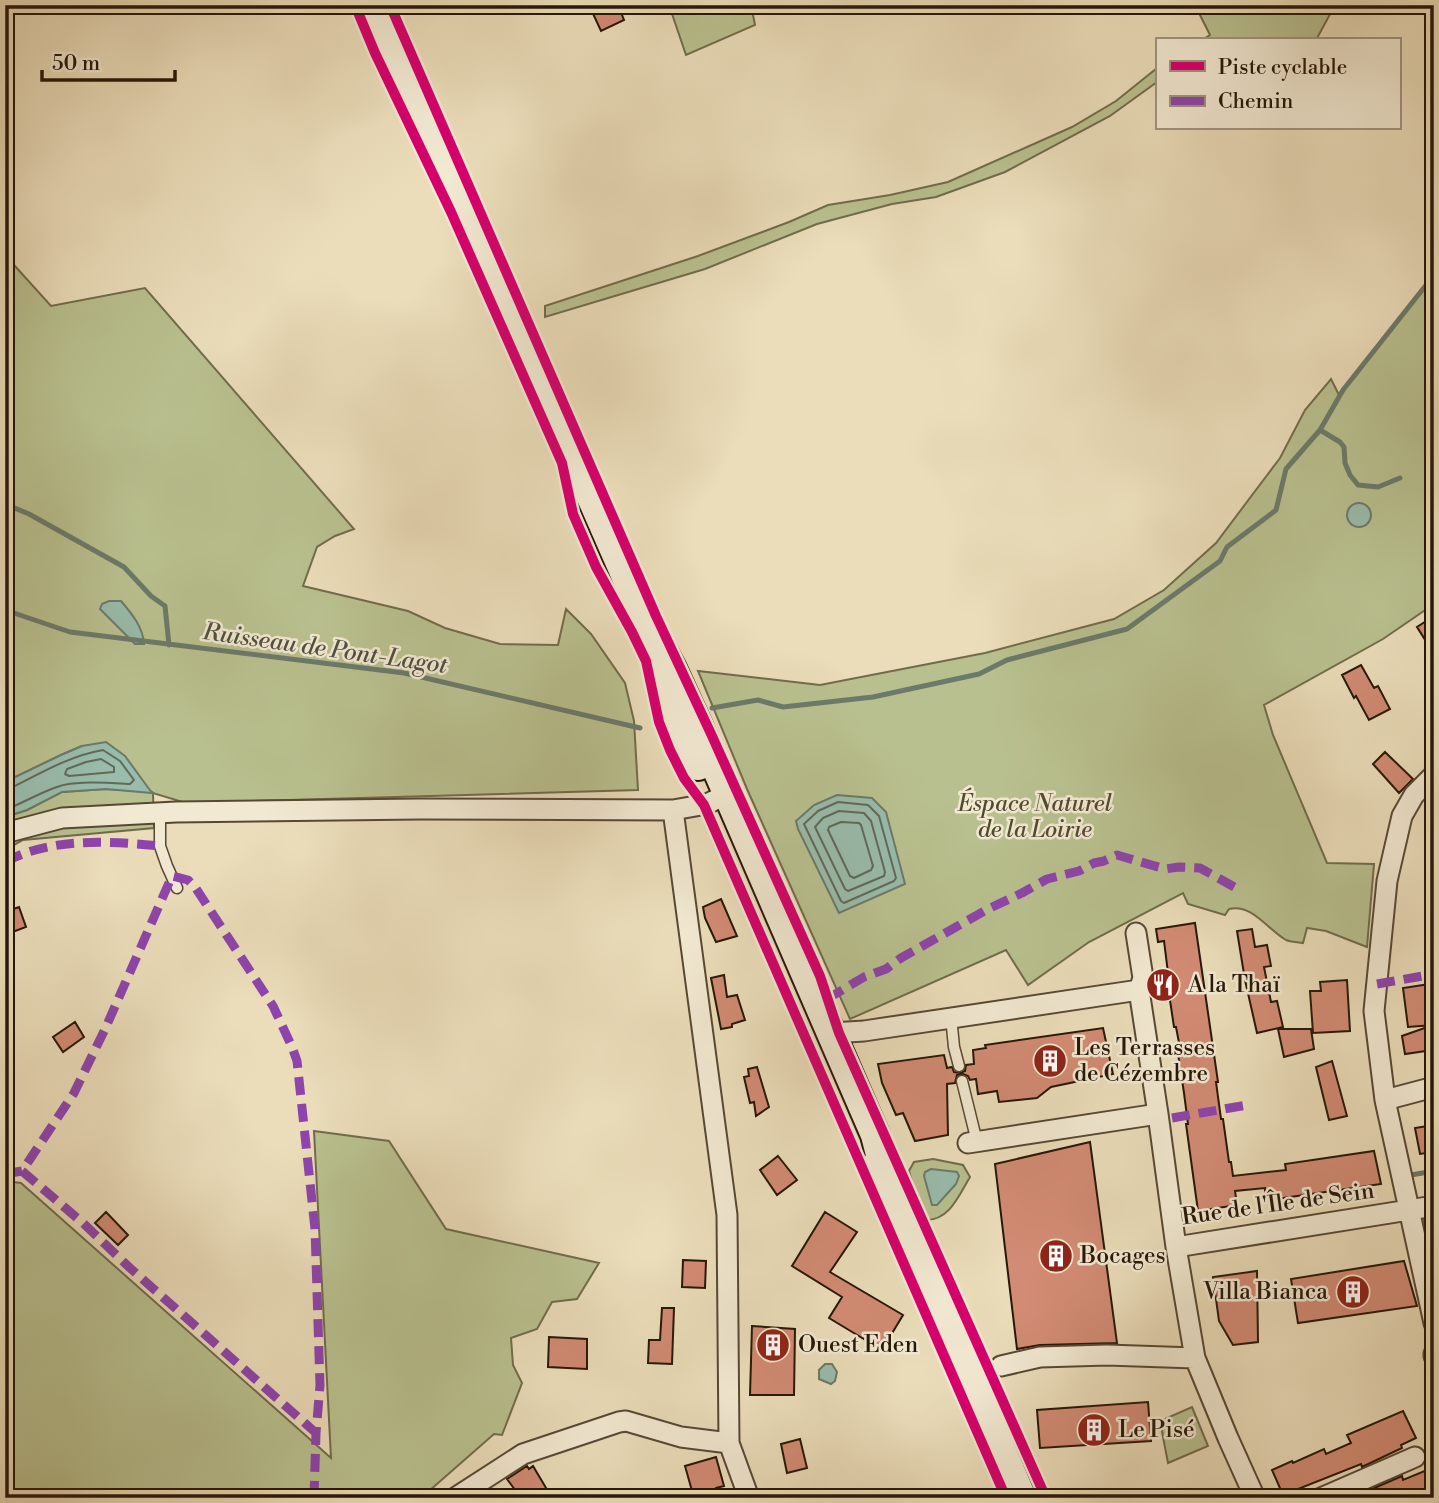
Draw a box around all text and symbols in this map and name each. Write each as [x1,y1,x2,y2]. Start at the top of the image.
scale bar [42,38,175,82]
legend [1156,38,1400,130]
text: 50 m [52,51,100,77]
text: Piste cyclable [1218,55,1347,81]
text: Chemin [1218,89,1294,115]
water label: Ruisseau de Pont-Lagot [200,617,450,681]
park label: Éspace Naturel de la Loirie [957,787,1113,844]
restaurant icon: A la Thaï [1144,966,1182,1004]
place label: A la Thaï [1187,971,1281,999]
place label: Les Terrasses de Cézembre [1074,1034,1215,1088]
building icon: Les Terrasses de Cézembre [1031,1042,1069,1080]
street label: Rue de l'Île de Sein [1180,1175,1376,1231]
building icon: Bocages [1037,1237,1075,1275]
place label: Bocages [1079,1242,1166,1270]
building icon: Villa Bianca [1334,1273,1372,1311]
place label: Villa Bianca [1202,1278,1328,1306]
building icon: Ouest Eden [754,1326,792,1364]
place label: Ouest Eden [798,1331,918,1359]
building icon: Le Pisé [1075,1411,1113,1449]
place label: Le Pisé [1118,1416,1195,1444]

